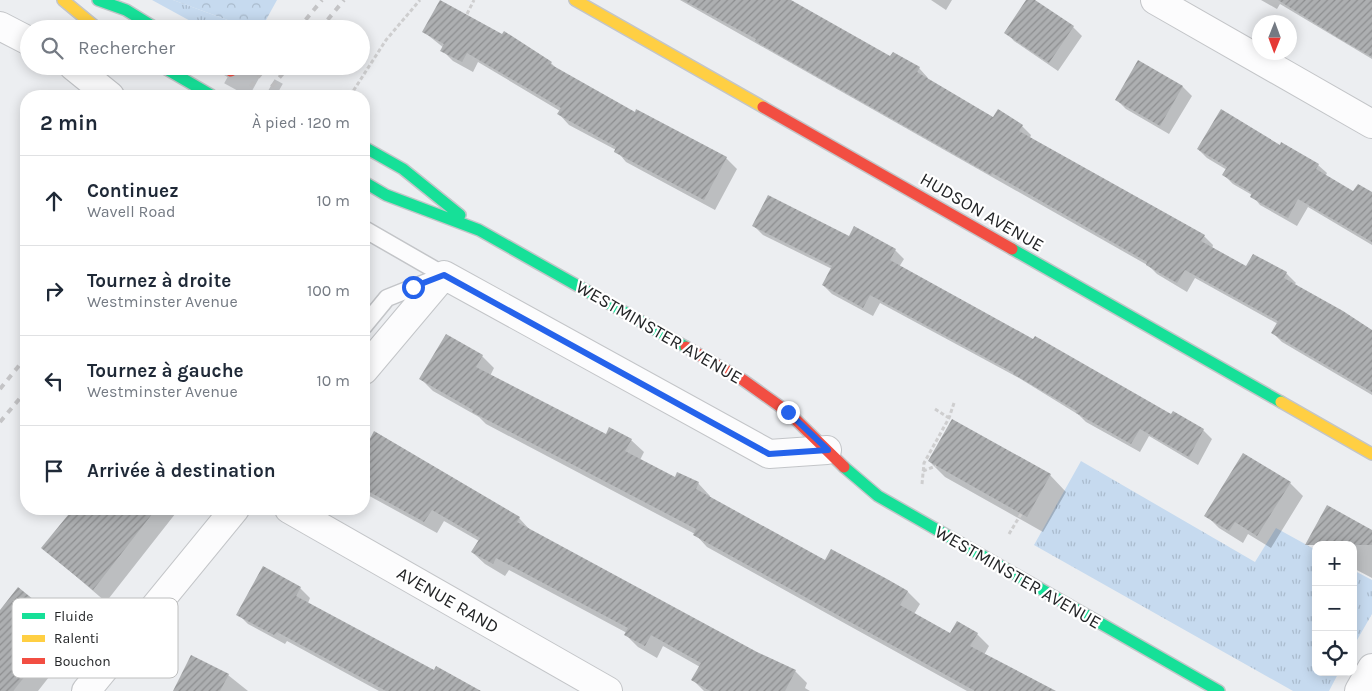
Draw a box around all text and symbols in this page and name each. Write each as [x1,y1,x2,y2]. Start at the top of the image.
north arrow [1252,15,1297,60]
search box [20,20,370,75]
icon: search [38,34,66,62]
text: Rechercher [78,37,175,59]
text: 2 min [40,111,98,135]
text: À pied · 120 m [252,113,350,132]
street label: HUDSON AVENUE [916,168,1048,256]
text: Continuez [87,180,179,202]
icon: ahead [40,187,68,215]
text: 10 m [316,191,350,210]
text: Wavell Road [87,202,175,221]
text: Tournez à droite [87,270,231,292]
street label: WESTMINSTER AVENUE [572,275,746,389]
route start [402,276,425,299]
icon: right [40,277,68,305]
text: 100 m [307,281,350,300]
text: Westminster Avenue [87,292,238,311]
text: Tournez à gauche [87,360,244,382]
icon: left [40,367,68,395]
text: 10 m [316,371,350,390]
text: Westminster Avenue [87,382,238,401]
route end [777,401,800,424]
icon: arrive [40,457,68,485]
text: Arrivée à destination [87,460,276,482]
street label: WESTMINSTER AVENUE [931,520,1105,634]
map controls [1312,541,1357,676]
button: + [1312,541,1357,586]
street label: AVENUE RAND [393,562,503,638]
button: − [1312,586,1357,631]
legend [12,598,178,678]
text: Fluide [54,608,93,625]
text: Ralenti [54,630,99,647]
button: locate [1312,631,1357,676]
text: Bouchon [54,653,111,670]

